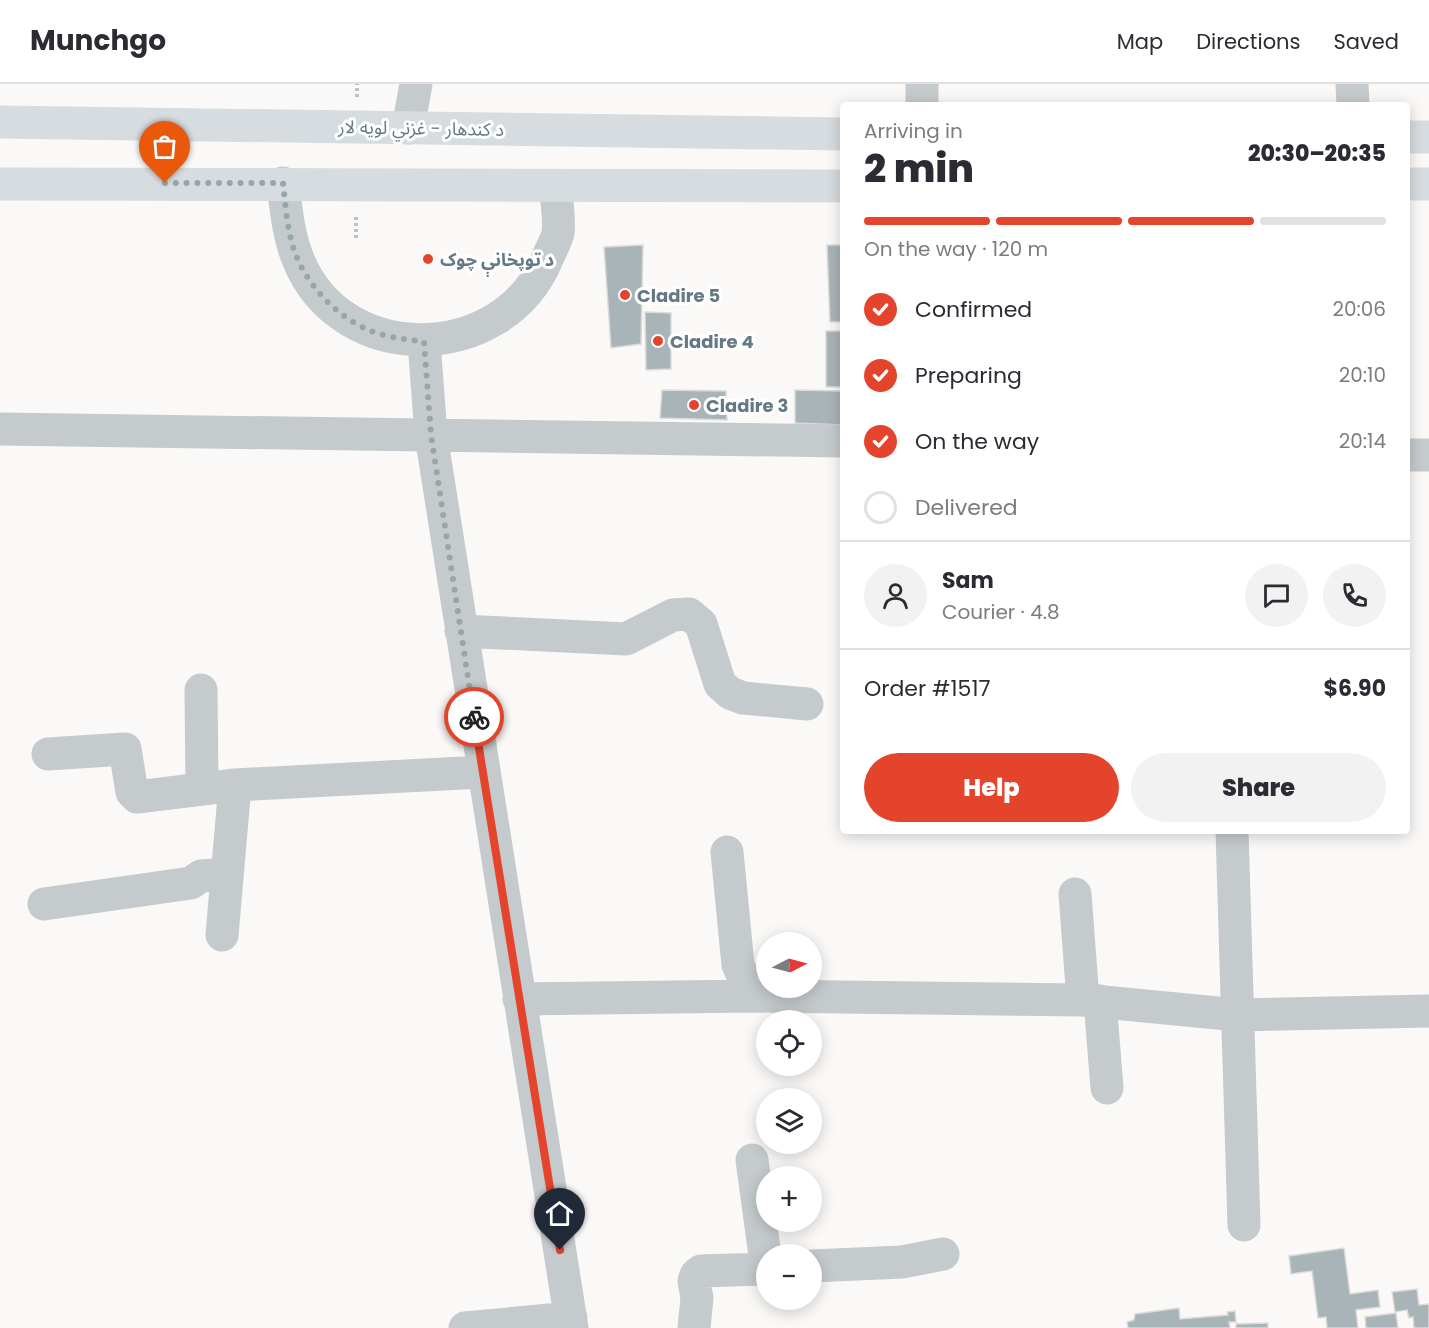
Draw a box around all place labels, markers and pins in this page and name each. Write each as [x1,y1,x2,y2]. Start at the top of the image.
pin [139,121,190,183]
place label: د توپخانې چوک [440,247,554,277]
marker: د توپخانې چوک [421,252,435,266]
place label: Cladire 5 [637,283,720,308]
marker: Cladire 5 [618,288,632,302]
place label: Cladire 4 [670,329,754,354]
marker: Cladire 4 [651,334,665,348]
place label: Cladire 3 [706,393,788,418]
marker: Cladire 3 [687,398,701,412]
pin [534,1188,585,1250]

